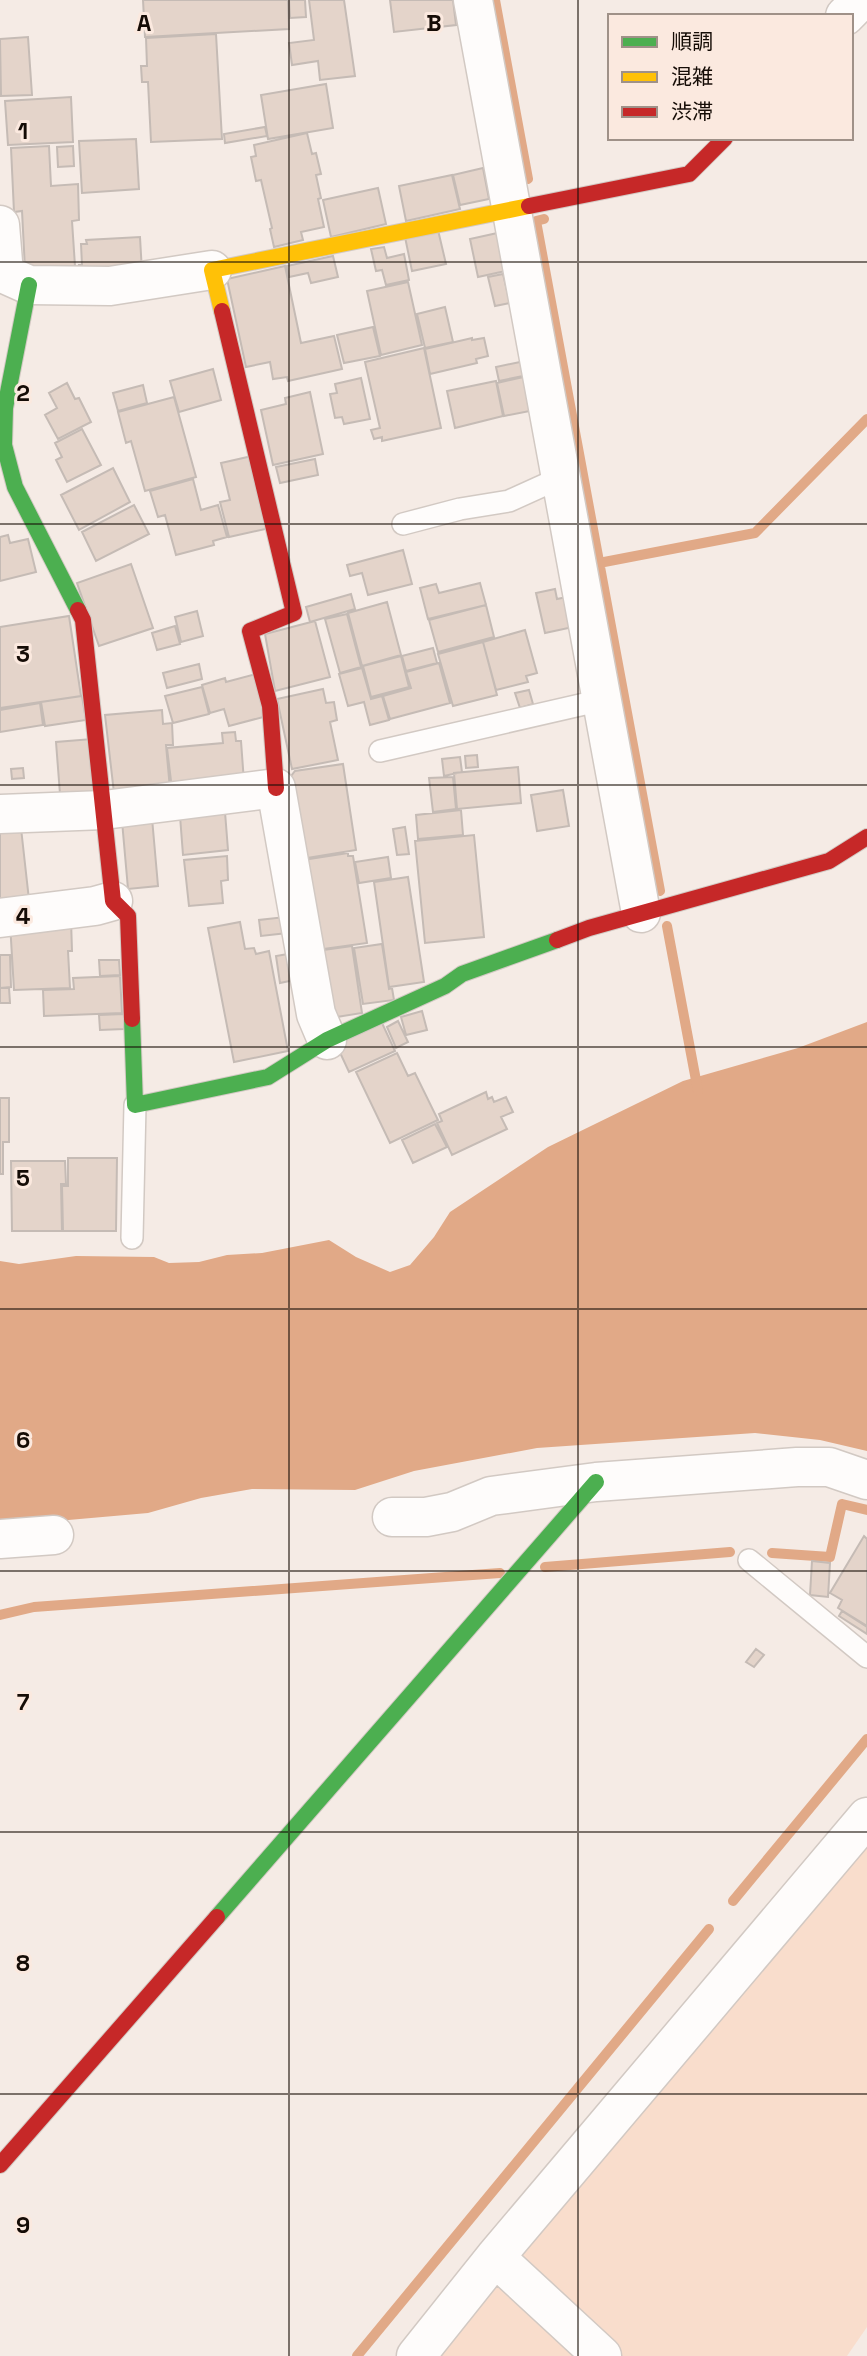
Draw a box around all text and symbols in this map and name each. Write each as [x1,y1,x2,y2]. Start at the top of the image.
text: A [137,8,152,38]
text: B [426,8,442,38]
legend [608,14,853,140]
text: 順調 [671,28,713,55]
text: 混雑 [671,63,713,90]
text: 渋滞 [671,98,713,125]
text: 1 [18,116,28,146]
text: 2 [16,378,30,408]
text: 3 [16,639,30,669]
text: 4 [16,901,31,931]
text: 5 [16,1163,30,1193]
text: 6 [16,1425,30,1455]
text: 7 [17,1687,30,1717]
text: 8 [16,1948,30,1978]
text: 9 [16,2210,30,2240]

